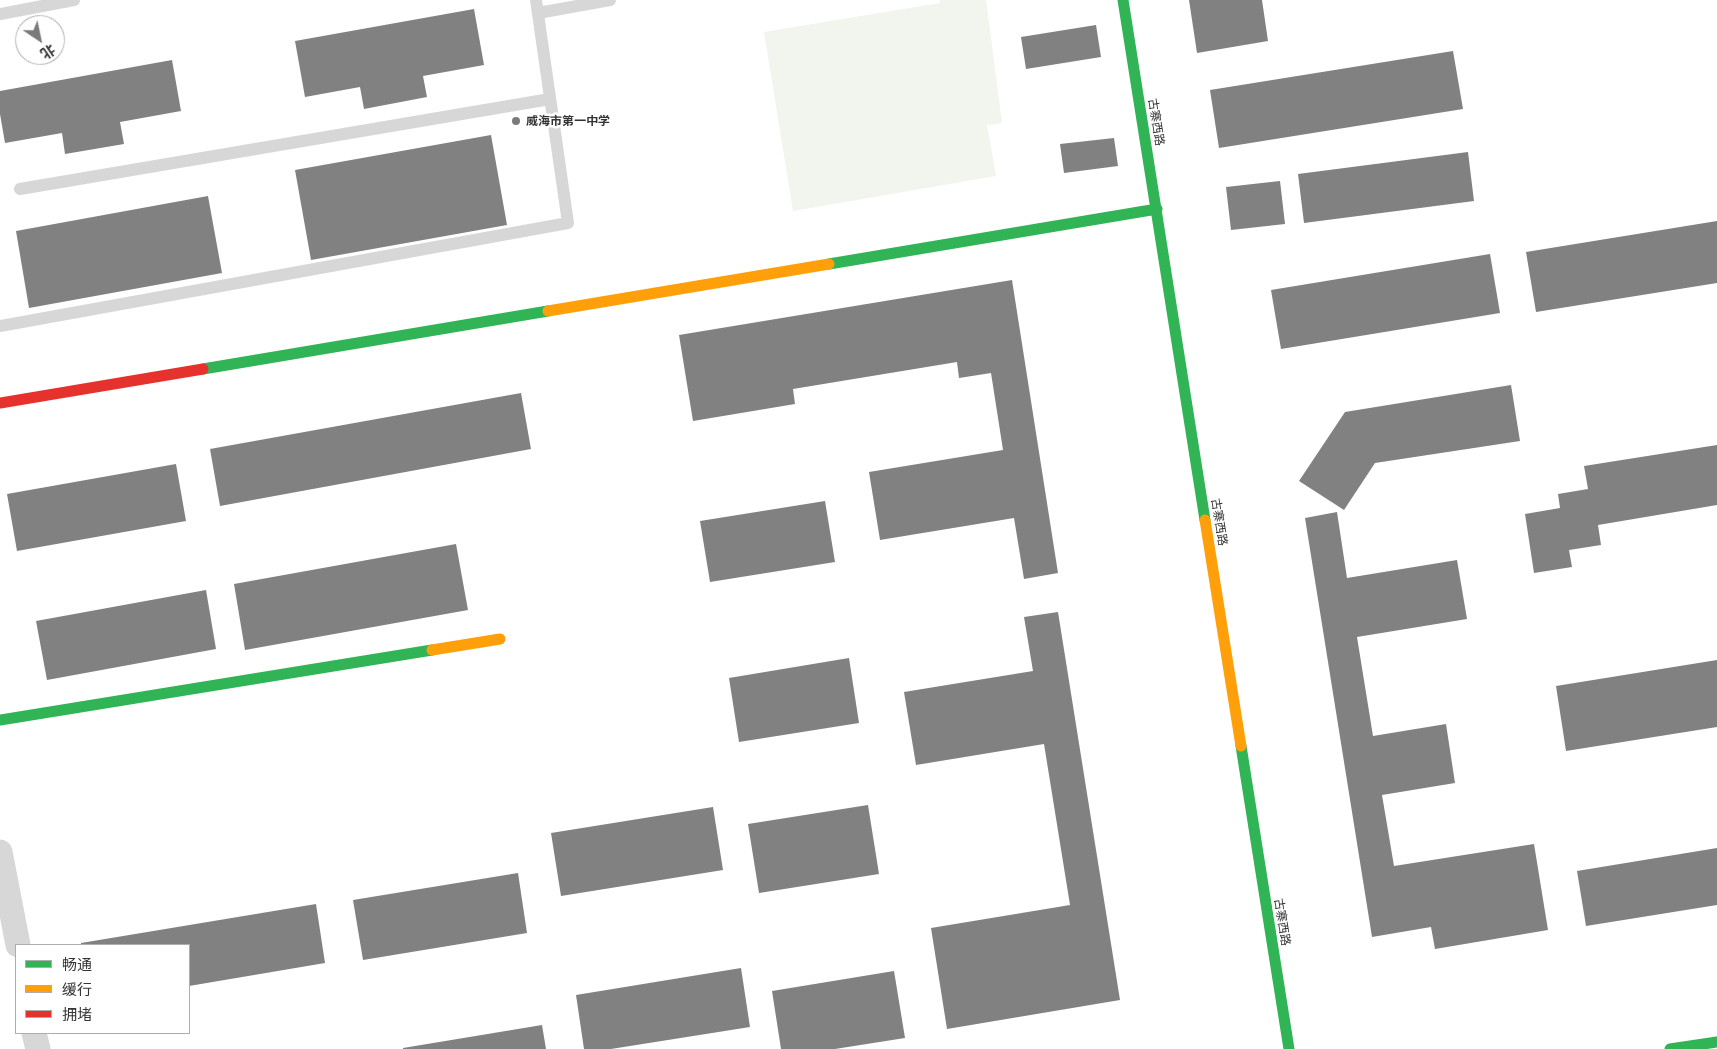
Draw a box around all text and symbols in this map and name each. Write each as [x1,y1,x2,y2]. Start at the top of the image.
north arrow [15,15,65,65]
text: 北 [38,41,58,62]
street label: 古寨西路 [1145,97,1167,147]
place label: 威海市第一中学 [526,114,610,128]
marker: 威海市第一中学 [510,115,522,127]
street label: 古寨西路 [1208,497,1230,547]
street label: 古寨西路 [1271,897,1293,947]
legend [15,944,190,1034]
text: 畅通 [62,956,92,973]
text: 缓行 [62,981,92,998]
text: 拥堵 [62,1006,92,1023]

